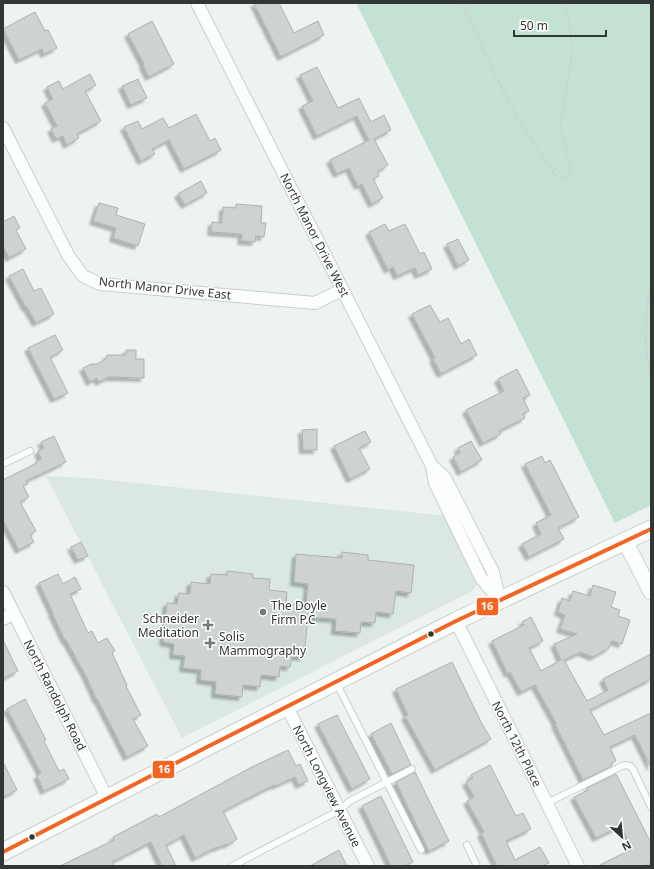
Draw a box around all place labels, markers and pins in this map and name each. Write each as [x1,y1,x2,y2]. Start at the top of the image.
place label: The Doyle Firm P.C [271,597,327,628]
marker: The Doyle Firm P.C [258,607,268,617]
place label: Schneider Meditation [138,610,199,641]
marker: Schneider Meditation [202,619,214,631]
place label: Solis Mammography [219,628,307,659]
unlabelled marker [426,629,436,639]
marker: Solis Mammography [204,637,216,649]
unlabelled marker [27,832,37,842]

